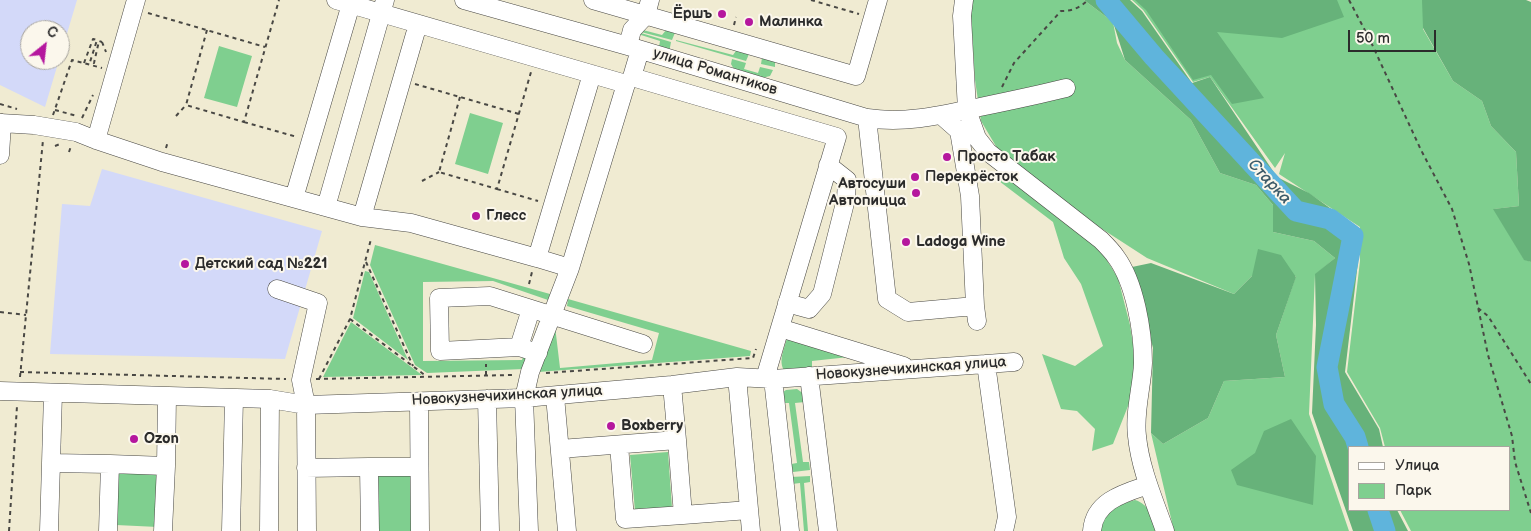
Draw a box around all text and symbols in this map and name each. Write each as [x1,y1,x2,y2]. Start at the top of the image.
place label: Ёршъ [673,5,712,23]
marker: Ёршъ [716,8,728,20]
place label: Малинка [759,13,822,31]
marker: Малинка [743,16,755,28]
north arrow [20,20,70,70]
scale bar [1351,20,1438,52]
text: С [44,23,60,42]
text: 50 m [1356,29,1390,48]
street label: улица Романтиков [651,45,779,99]
place label: Просто Табак [957,148,1055,166]
marker: Просто Табак [941,151,953,163]
water label: Старка [1243,155,1295,209]
place label: Перекрёсток [925,168,1018,186]
marker: Перекрёсток [909,171,921,183]
place label: Автосуши Автопицца [829,175,906,210]
marker: Автосуши Автопицца [910,187,922,199]
place label: Глесс [486,207,526,225]
marker: Глесс [470,210,482,222]
place label: Ladoga Wine [916,233,1005,251]
marker: Ladoga Wine [900,236,912,248]
place label: Детский сад №221 [195,255,328,273]
marker: Детский сад №221 [179,258,191,270]
street label: Новокузнечихинская улица [815,353,1007,385]
street label: Новокузнечихинская улица [411,382,603,410]
place label: Boxberry [621,417,683,435]
marker: Boxberry [605,420,617,432]
place label: Ozon [144,430,179,448]
marker: Ozon [128,433,140,445]
legend [1348,446,1511,511]
text: Улица [1395,456,1439,475]
text: Парк [1395,481,1432,500]

